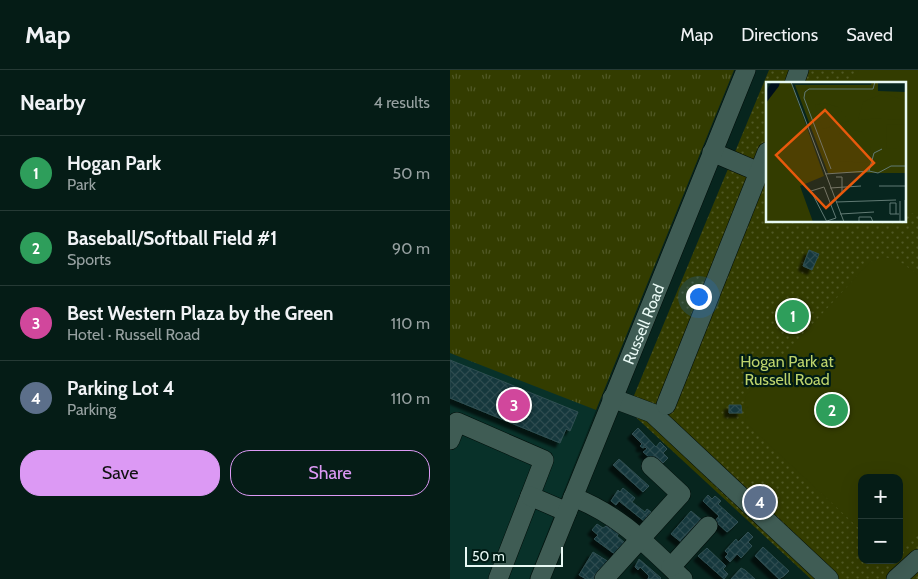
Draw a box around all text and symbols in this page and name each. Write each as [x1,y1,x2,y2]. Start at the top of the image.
text: Map [25,20,71,49]
text: Map [680,24,713,46]
text: Directions [741,24,818,46]
text: Saved [846,24,893,46]
inset map [766,82,906,222]
text: Nearby [20,90,86,115]
text: 4 results [373,93,430,112]
text: Hogan Park [67,152,161,175]
text: 1 [33,164,39,183]
text: 50 m [393,164,430,183]
text: Park [67,175,96,194]
text: Baseball/Softball Field #1 [67,227,277,250]
text: 2 [32,239,40,258]
text: 90 m [392,239,430,258]
text: Sports [67,250,111,269]
street label: Russell Road [619,281,668,367]
your location [686,284,712,310]
pin: 1 [777,297,809,335]
text: Best Western Plaza by the Green [67,302,333,325]
text: 3 [32,314,40,333]
text: 110 m [391,314,430,333]
text: Hotel · Russell Road [67,325,200,344]
park label: Hogan Park at Russell Road [740,352,834,389]
text: Parking Lot 4 [67,377,175,400]
pin: 3 [498,386,530,424]
text: 4 [31,389,41,408]
text: 110 m [391,389,430,408]
pin: 2 [816,391,848,429]
text: Parking [67,400,116,419]
button: Save [20,450,220,496]
button: Share [230,450,430,496]
map controls [858,474,903,564]
button: + [858,474,903,519]
pin: 4 [744,483,776,521]
button: − [858,519,903,564]
scale bar [465,544,562,567]
text: 50 m [472,547,505,565]

